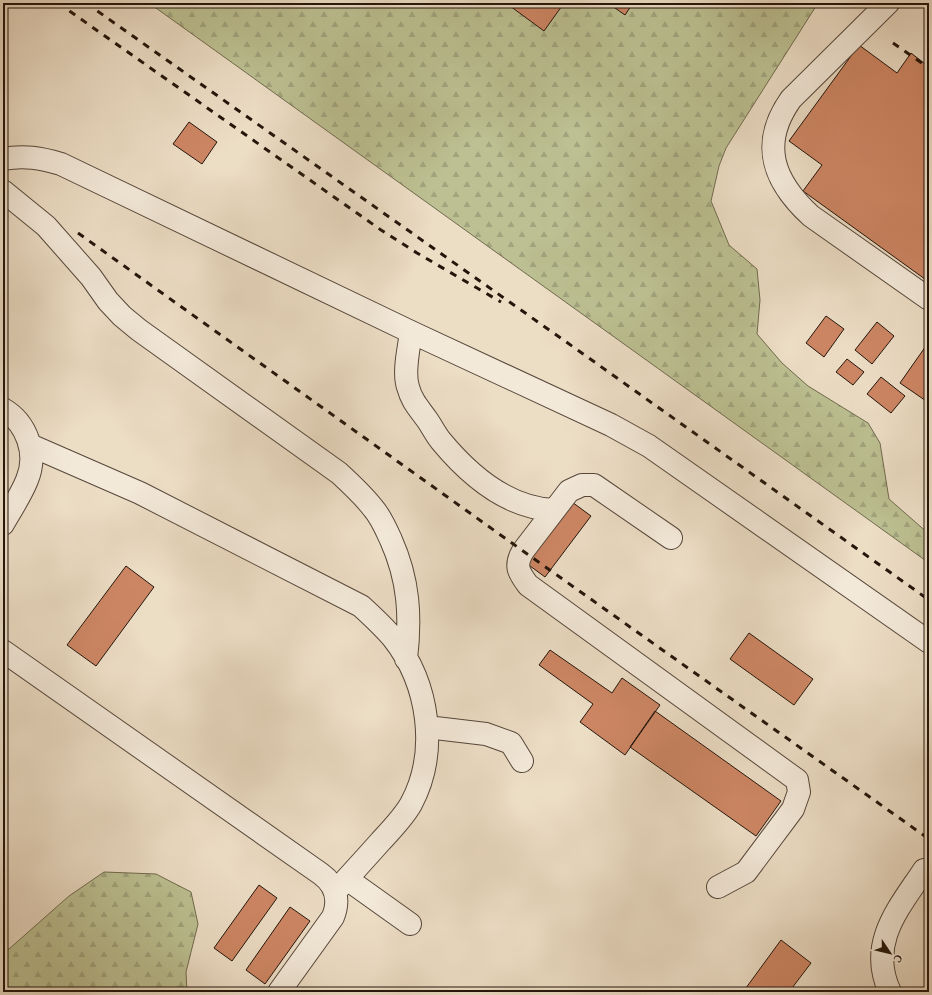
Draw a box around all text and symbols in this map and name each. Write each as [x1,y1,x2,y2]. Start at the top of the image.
north arrow [870,933,910,973]
text: С [889,951,905,965]

